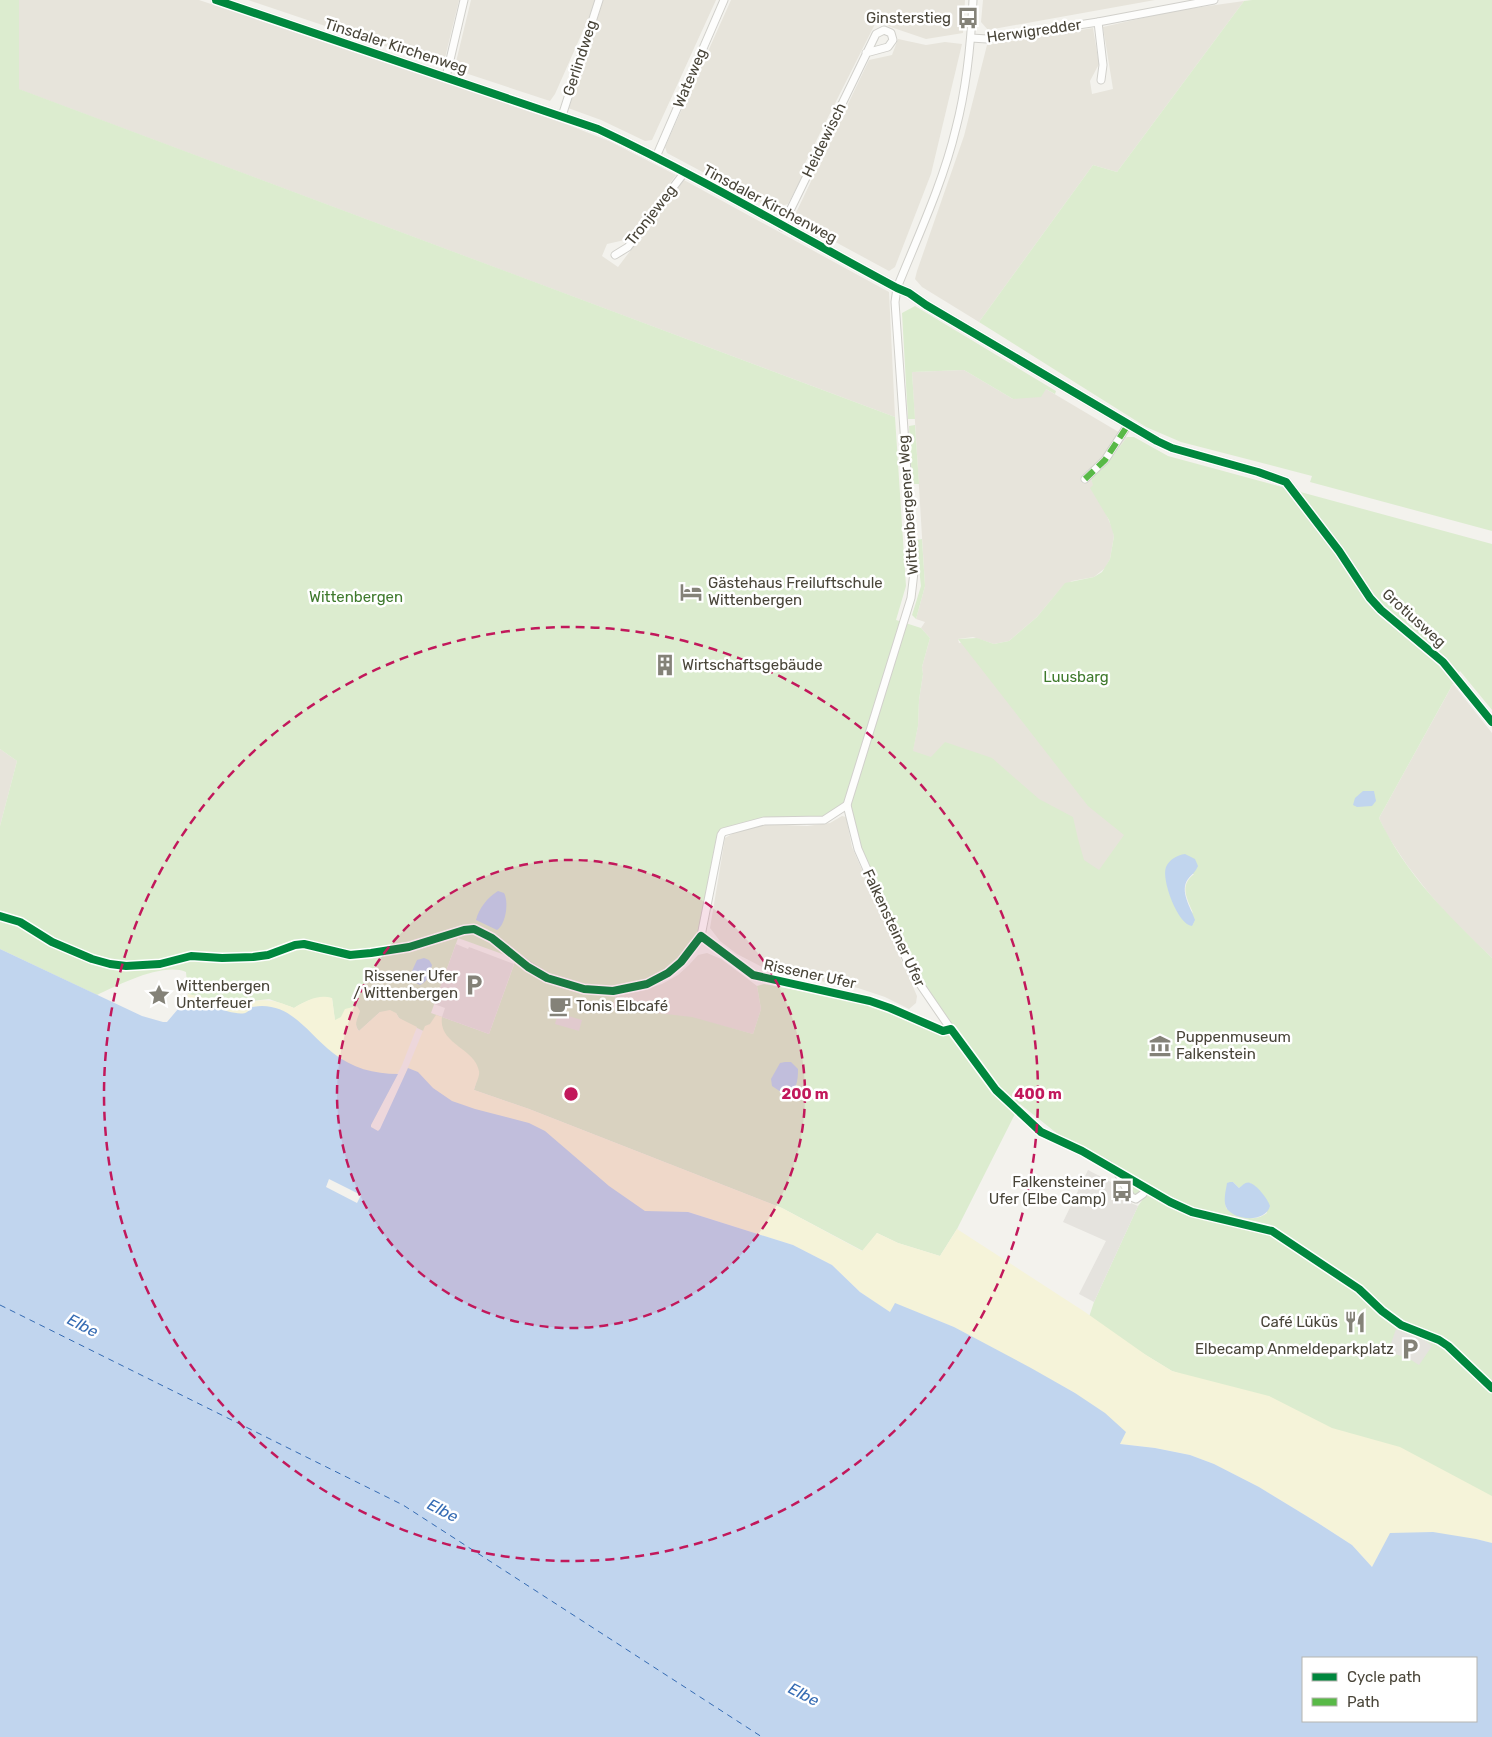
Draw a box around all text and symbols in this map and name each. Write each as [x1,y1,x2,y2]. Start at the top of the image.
bus stop icon: Ginsterstieg [955,5,981,31]
place label: Ginsterstieg [866,9,951,27]
street label: Tinsdaler Kirchenweg [322,14,470,78]
street label: Herwigredder [986,15,1083,47]
street label: Gerlindweg [559,18,601,98]
street label: Wateweg [669,45,711,111]
street label: Heidewisch [798,100,850,180]
street label: Tinsdaler Kirchenweg [700,161,840,247]
street label: Tronjeweg [622,181,680,249]
street label: Wittenbergener Weg [894,434,922,576]
place label: Gästehaus Freiluftschule Wittenbergen [708,574,883,609]
hotel icon: Gästehaus Freiluftschule Wittenbergen [678,579,704,605]
street label: Grotiusweg [1378,585,1450,651]
park label: Wittenbergen [309,588,403,606]
building icon: Wirtschaftsgebäude [652,652,678,678]
place label: Wirtschaftsgebäude [682,656,823,674]
park label: Luusbarg [1043,668,1109,686]
street label: Falkensteiner Ufer [859,866,929,990]
street label: Rissener Ufer [762,955,858,993]
place label: Rissener Ufer / Wittenbergen [353,967,458,1002]
parking icon: Rissener Ufer / Wittenbergen [461,972,487,998]
place label: Wittenbergen Unterfeuer [176,977,270,1012]
place icon: Wittenbergen Unterfeuer [146,982,172,1008]
cafe icon: Tonis Elbcafé [547,993,573,1019]
place label: Tonis Elbcafé [576,997,668,1015]
place label: Puppenmuseum Falkenstein [1176,1028,1291,1063]
museum icon: Puppenmuseum Falkenstein [1147,1033,1173,1059]
centre of rings [562,1085,580,1103]
text: 200 m [781,1085,829,1103]
text: 400 m [1014,1085,1062,1103]
place label: Falkensteiner Ufer (Elbe Camp) [989,1173,1106,1208]
bus stop icon: Falkensteiner Ufer (Elbe Camp) [1109,1178,1135,1204]
restaurant icon: Café Lüküs [1342,1309,1368,1335]
water label: Elbe [64,1310,101,1341]
place label: Café Lüküs [1260,1313,1338,1331]
parking icon: Elbecamp Anmeldeparkplatz [1397,1336,1423,1362]
place label: Elbecamp Anmeldeparkplatz [1195,1340,1394,1358]
water label: Elbe [424,1495,461,1526]
legend [1302,1657,1477,1722]
text: Cycle path [1347,1668,1421,1686]
water label: Elbe [785,1679,822,1710]
text: Path [1347,1693,1380,1711]

